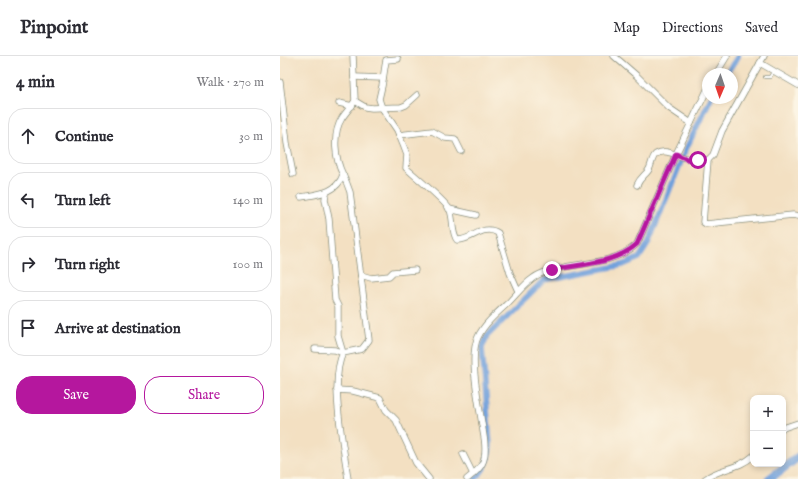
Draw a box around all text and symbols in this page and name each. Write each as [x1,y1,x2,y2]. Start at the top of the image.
text: Pinpoint [20,16,88,40]
text: Map [613,19,640,37]
text: Directions [662,19,723,37]
text: Saved [745,19,778,37]
north arrow [702,68,738,104]
text: 4 min [16,72,55,93]
text: Walk · 270 m [196,74,264,91]
icon: ahead [17,125,39,147]
text: Continue [55,127,113,146]
text: 30 m [239,128,263,145]
route start [689,151,707,169]
icon: left [17,189,39,211]
text: Turn left [55,191,111,210]
text: 140 m [233,192,263,209]
icon: right [17,253,39,275]
text: Turn right [55,255,120,274]
text: 100 m [233,256,263,273]
route end [543,261,561,279]
icon: arrive [17,317,39,339]
text: Arrive at destination [55,319,181,338]
button: Save [16,376,136,414]
button: Share [144,376,264,414]
map controls [750,395,786,467]
button: + [750,395,786,431]
button: − [750,431,786,467]

